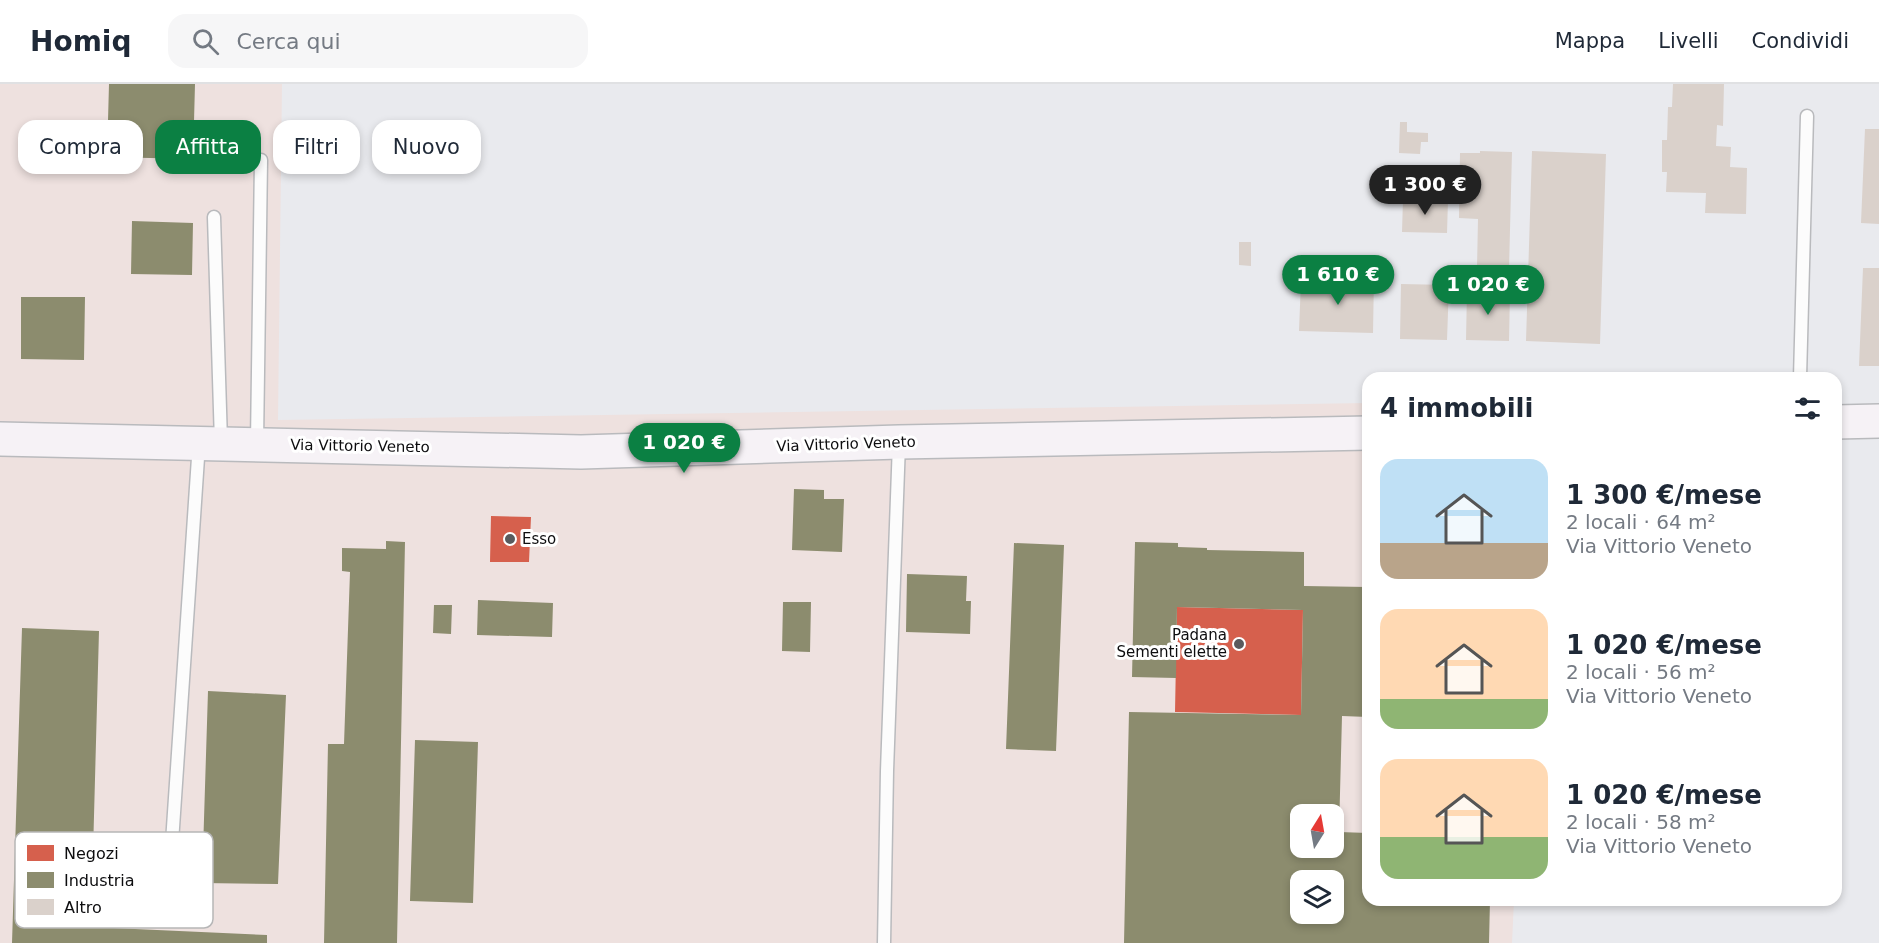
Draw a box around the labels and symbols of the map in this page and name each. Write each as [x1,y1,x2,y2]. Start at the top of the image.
pin: 1 300 € [1370,165,1480,216]
pin: 1 610 € [1283,255,1393,306]
pin: 1 020 € [1433,265,1543,316]
pin: 1 020 € [629,423,739,474]
street label: Via Vittorio Veneto [776,433,916,455]
street label: Via Vittorio Veneto [290,436,430,456]
place label: Esso [522,530,556,548]
marker: Esso [503,532,517,546]
place label: Padana Sementi elette [1116,626,1227,661]
marker: Padana Sementi elette [1232,637,1246,651]
north arrow [1290,804,1344,858]
legend [15,832,213,928]
text: Negozi [64,844,119,863]
text: Industria [64,871,135,890]
text: Altro [64,898,102,917]

